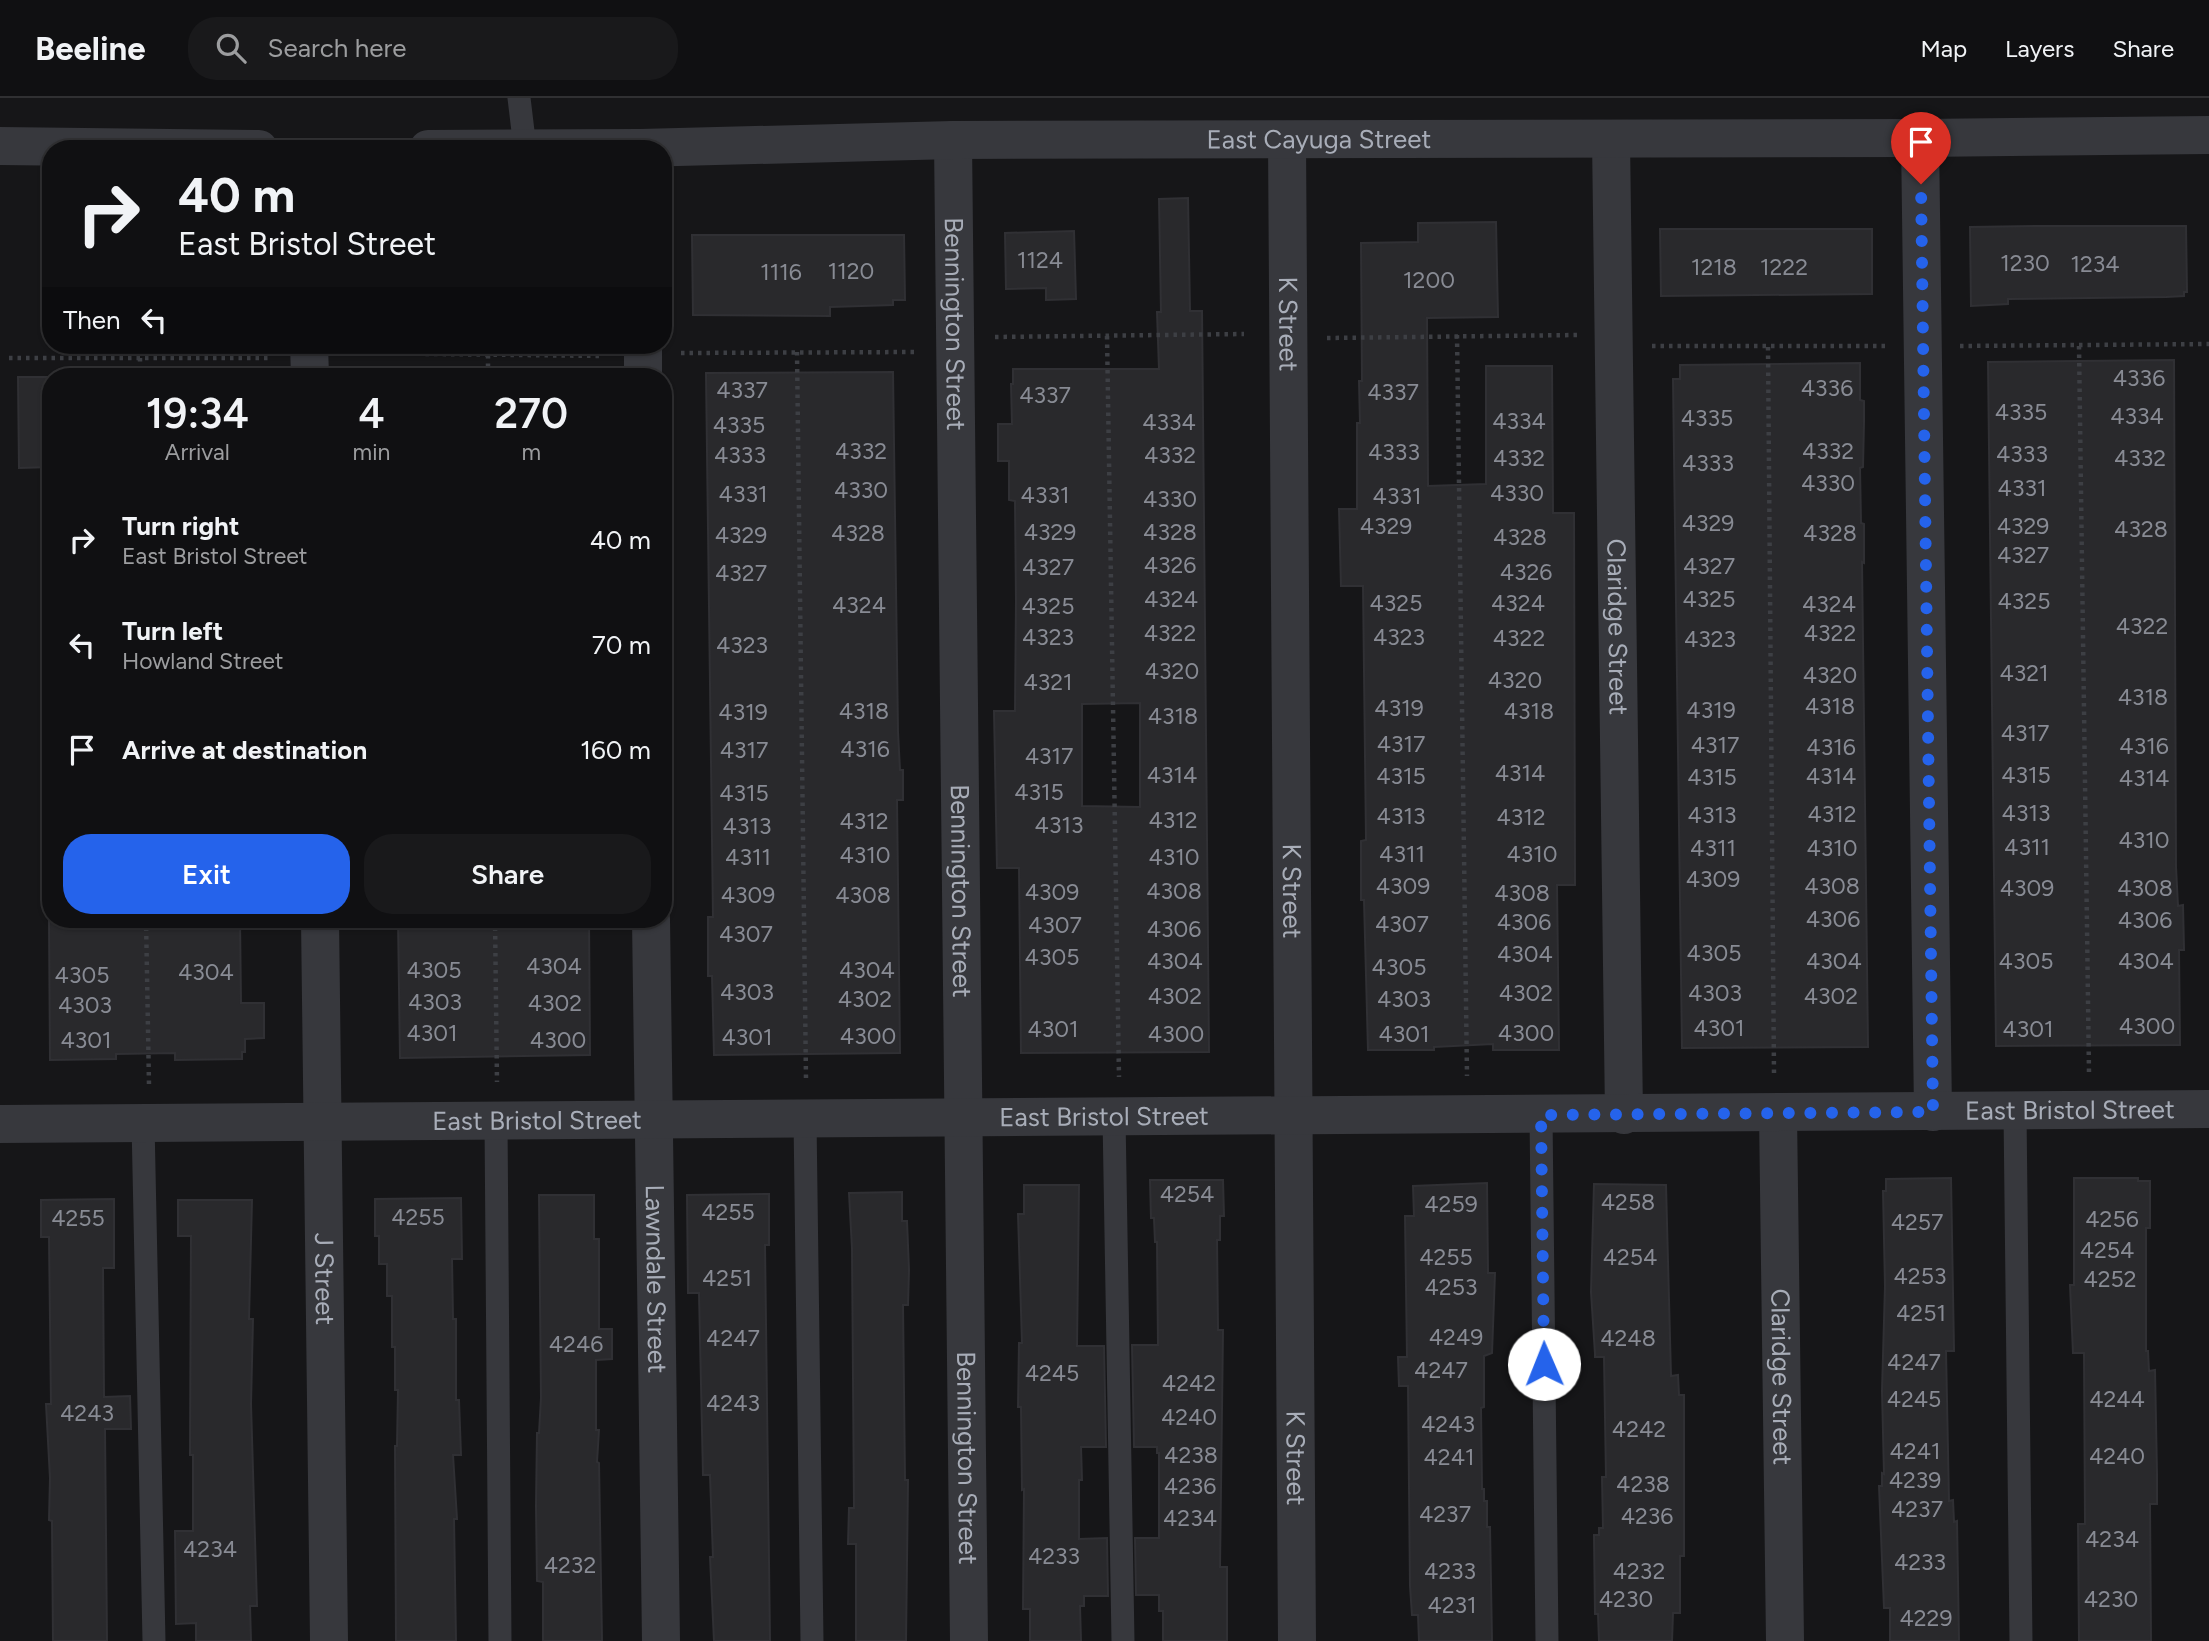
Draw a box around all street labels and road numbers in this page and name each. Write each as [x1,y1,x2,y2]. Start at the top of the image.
street label: East Cayuga Street [1206,123,1432,155]
street label: Bennington Street [938,217,972,431]
street label: K Street [1272,276,1305,372]
street label: Claridge Street [1600,538,1635,716]
street label: Bennington Street [944,784,978,998]
street label: K Street [1276,843,1308,939]
street label: East Bristol Street [1965,1093,2175,1127]
street label: East Bristol Street [999,1100,1209,1133]
street label: East Bristol Street [432,1104,642,1137]
street label: Lawndale Street [639,1184,673,1374]
street label: J Street [308,1232,341,1326]
street label: Claridge Street [1764,1288,1799,1466]
street label: Bennington Street [950,1351,984,1565]
street label: K Street [1279,1410,1312,1506]

